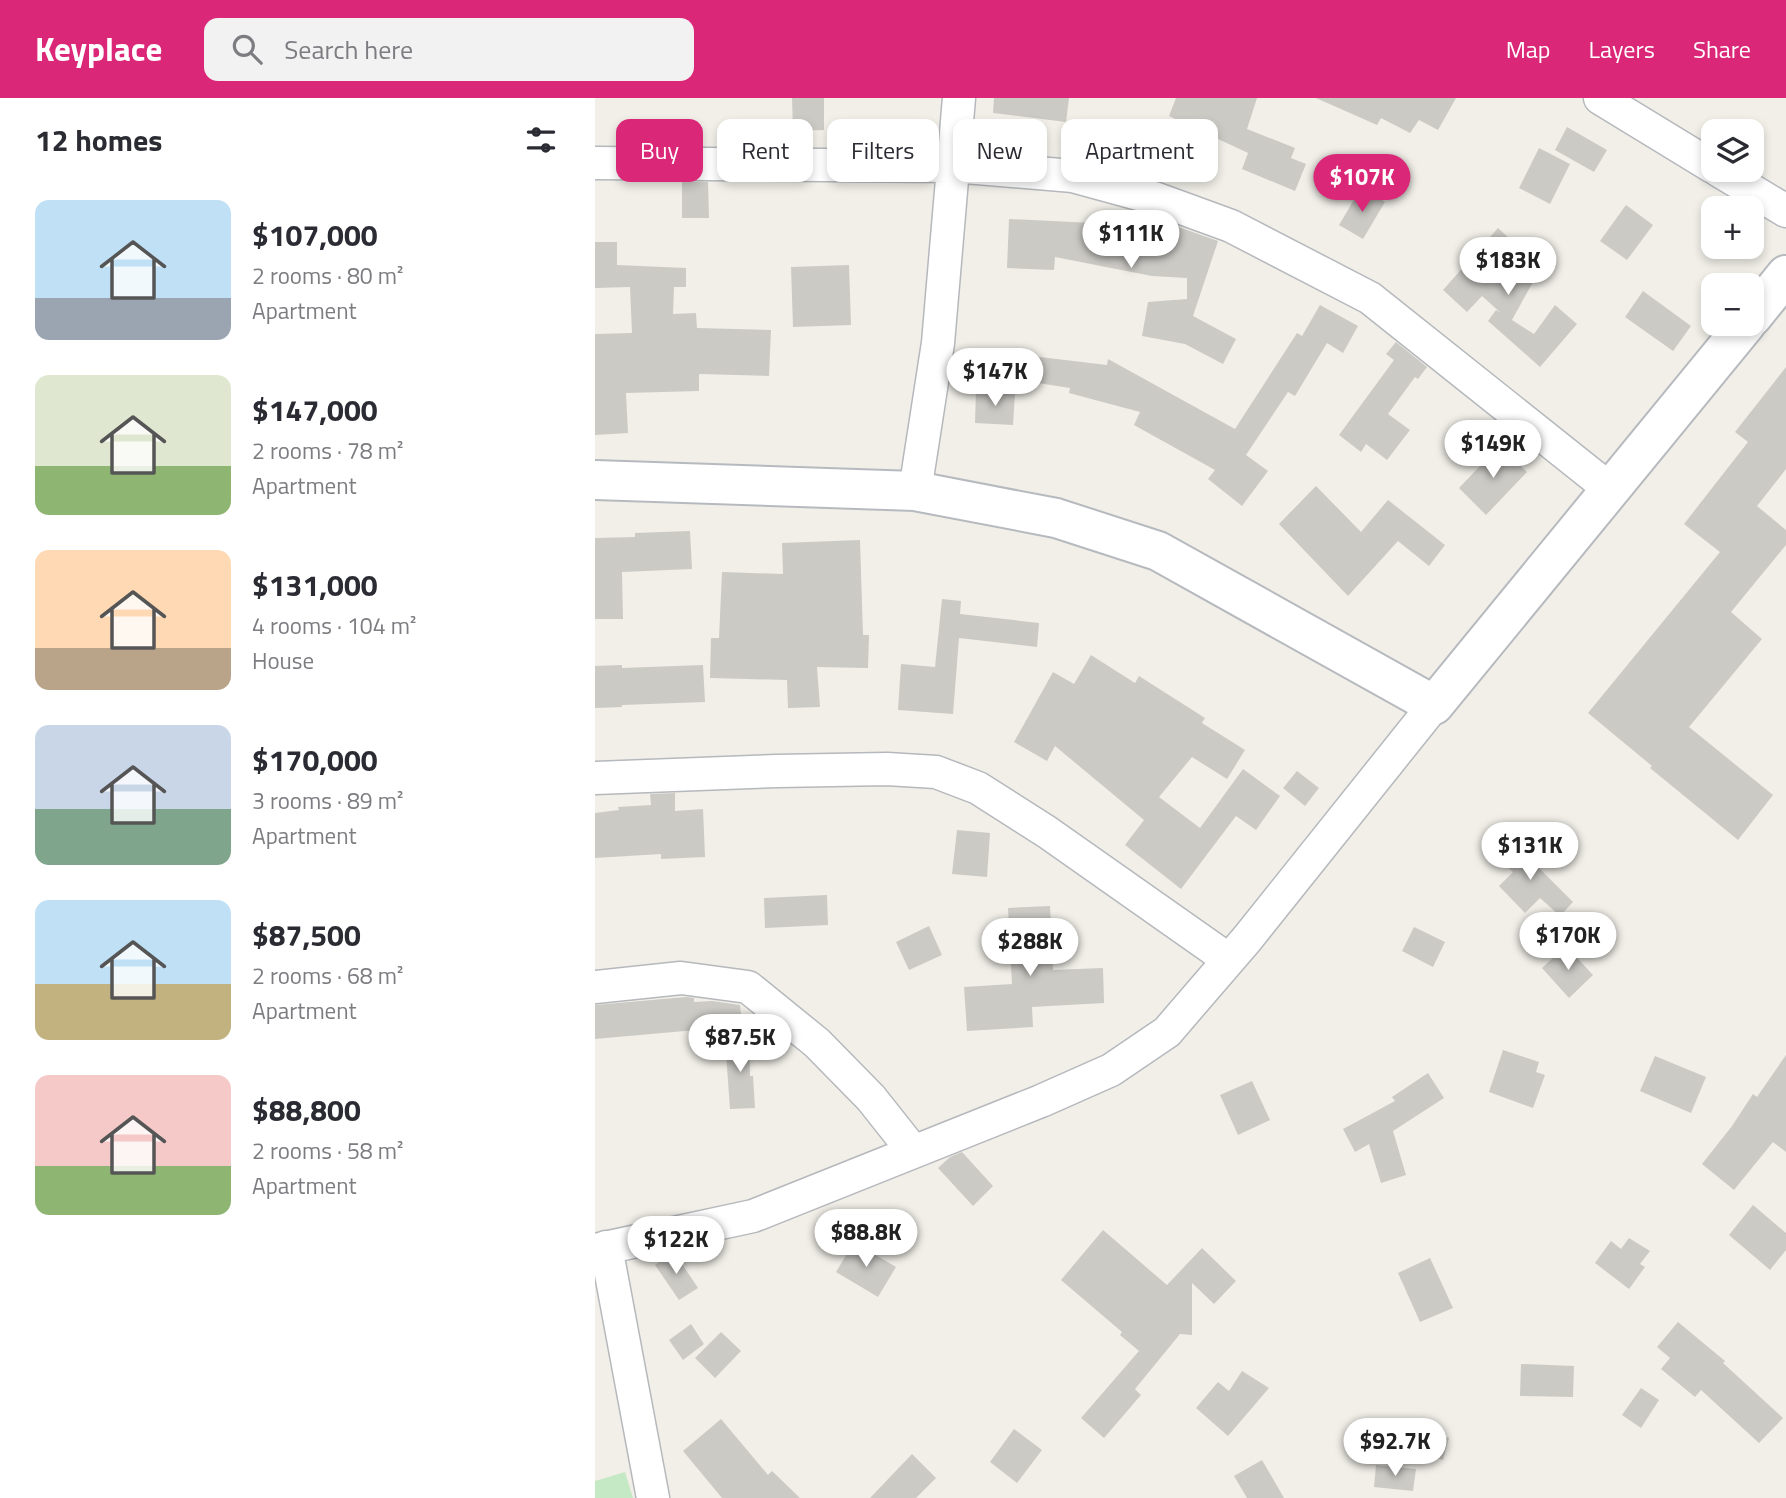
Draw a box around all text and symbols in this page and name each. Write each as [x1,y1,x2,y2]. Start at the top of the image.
search box [204,18,694,81]
text: Keyplace [35,24,162,74]
icon: search [228,30,266,68]
text: Search here [284,30,413,69]
text: Map [1506,31,1551,67]
text: Layers [1589,31,1655,67]
text: Share [1693,31,1751,67]
text: 12 homes [35,117,162,163]
chip: Buy [616,119,703,182]
chip: Rent [717,119,813,182]
chip: Filters [827,119,939,182]
chip: New [953,119,1047,182]
chip: Apartment [1061,119,1218,182]
map controls [1701,119,1764,336]
button: layers [1701,119,1764,182]
icon: filters [522,121,560,159]
pin: $107K [1313,155,1411,214]
text: $107K [1329,159,1395,194]
button: + [1701,196,1764,259]
pin: $111K [1082,211,1180,270]
text: $107,000 [252,212,378,258]
text: $111K [1098,215,1164,250]
icon: home [91,228,175,312]
pin: $183K [1459,238,1557,297]
text: $183K [1475,242,1541,277]
text: 2 rooms · 80 m² [252,258,403,293]
button: − [1701,273,1764,336]
text: Apartment [252,293,357,328]
pin: $147K [946,348,1044,408]
text: $147K [962,353,1028,388]
text: $147,000 [252,387,378,433]
icon: home [91,403,175,487]
pin: $149K [1444,420,1542,480]
text: $149K [1460,425,1526,460]
text: 2 rooms · 78 m² [252,433,403,468]
text: Apartment [252,468,357,503]
text: $131,000 [252,562,378,608]
icon: home [91,578,175,662]
text: 4 rooms · 104 m² [252,608,416,643]
text: House [252,643,314,678]
text: $170,000 [252,737,378,783]
icon: home [91,753,175,837]
text: 3 rooms · 89 m² [252,783,403,818]
text: Apartment [252,818,357,853]
pin: $131K [1481,822,1579,882]
text: $131K [1497,827,1563,862]
text: $87,500 [252,912,361,958]
pin: $170K [1519,912,1617,972]
text: $170K [1535,917,1601,952]
pin: $288K [981,918,1079,978]
text: $288K [997,923,1063,958]
icon: home [91,928,175,1012]
text: 2 rooms · 68 m² [252,958,403,993]
text: Apartment [252,993,357,1028]
pin: $87.5K [683,1014,797,1074]
text: $87.5K [704,1019,776,1054]
text: $88,800 [252,1087,361,1133]
icon: home [91,1103,175,1187]
text: 2 rooms · 58 m² [252,1133,403,1168]
text: Apartment [252,1168,357,1203]
pin: $88.8K [809,1210,923,1269]
text: $88.8K [830,1214,902,1249]
pin: $122K [627,1216,725,1276]
text: $122K [643,1221,709,1256]
pin: $92.7K [1338,1418,1452,1478]
text: $92.7K [1359,1423,1431,1458]

